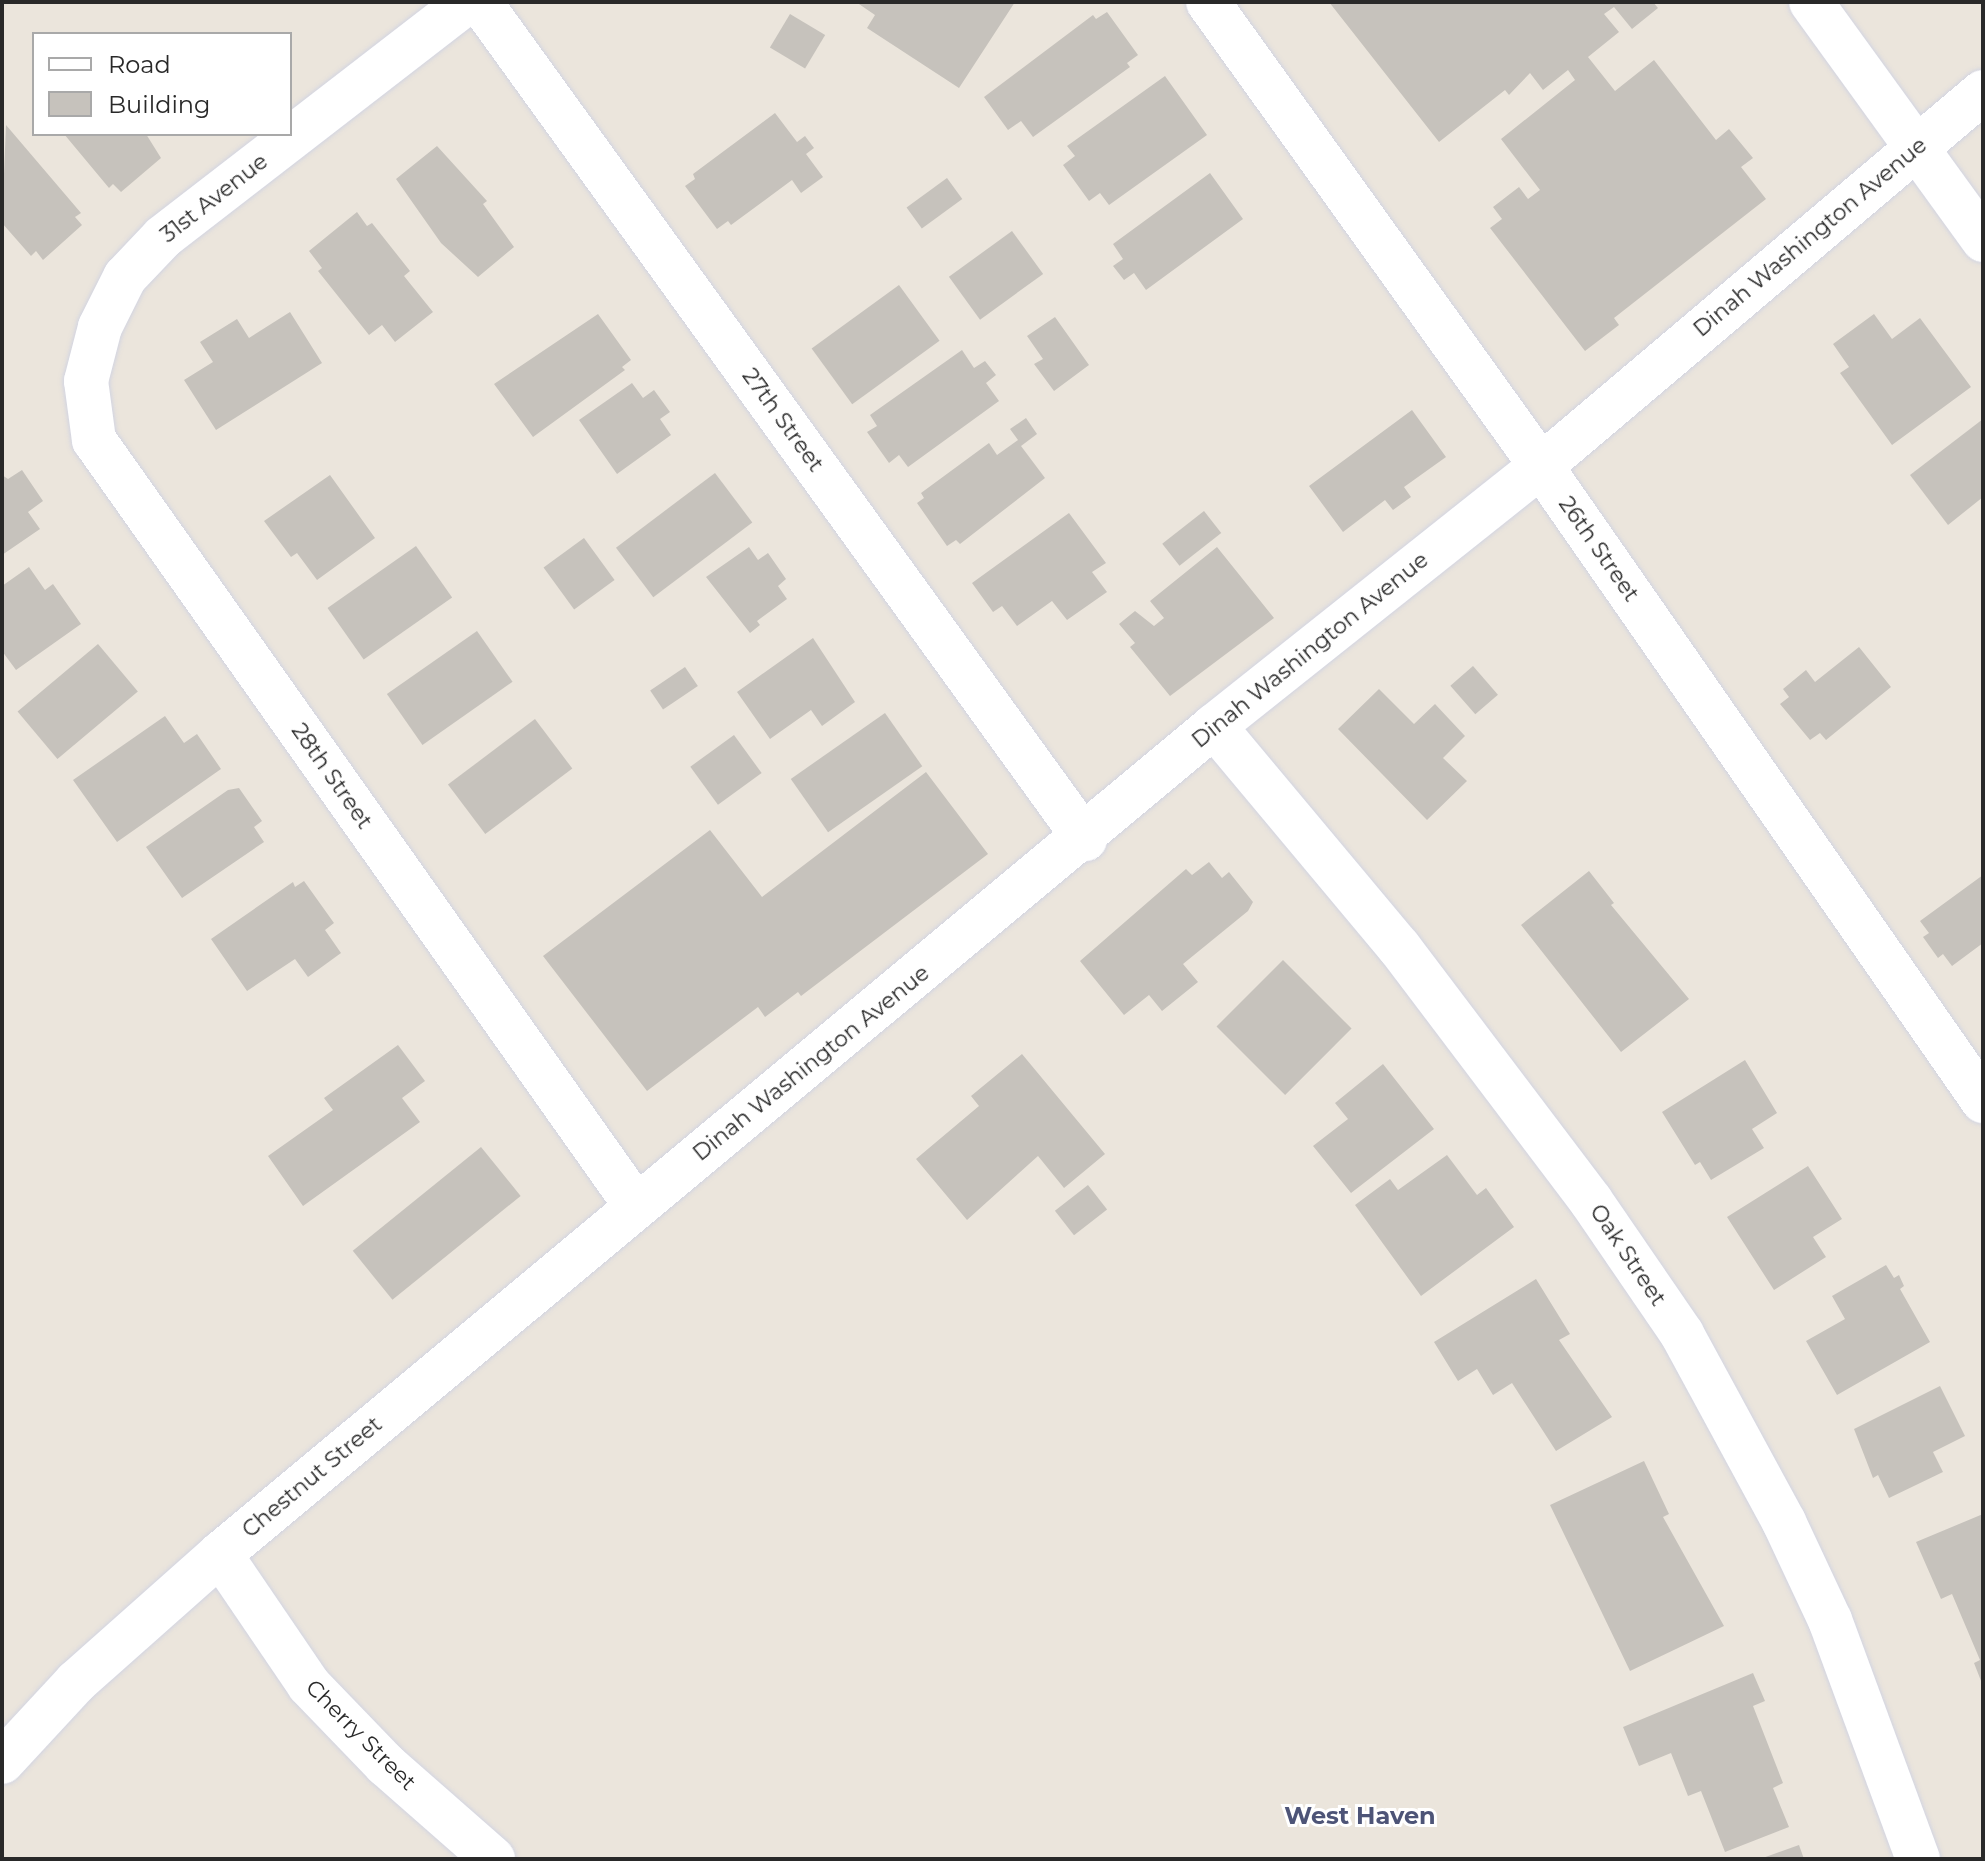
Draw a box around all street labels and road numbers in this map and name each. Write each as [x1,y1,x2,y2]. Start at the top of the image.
street label: Dinah Washington Avenue [1688,132,1932,342]
street label: 31st Avenue [155,148,273,248]
street label: 27th Street [737,363,829,477]
street label: 26th Street [1553,491,1645,607]
street label: Dinah Washington Avenue [1187,547,1433,753]
street label: 28th Street [286,718,378,834]
street label: Dinah Washington Avenue [688,960,934,1166]
street label: Oak Street [1584,1199,1672,1311]
street label: Chestnut Street [237,1411,387,1543]
street label: Cherry Street [300,1674,422,1796]

